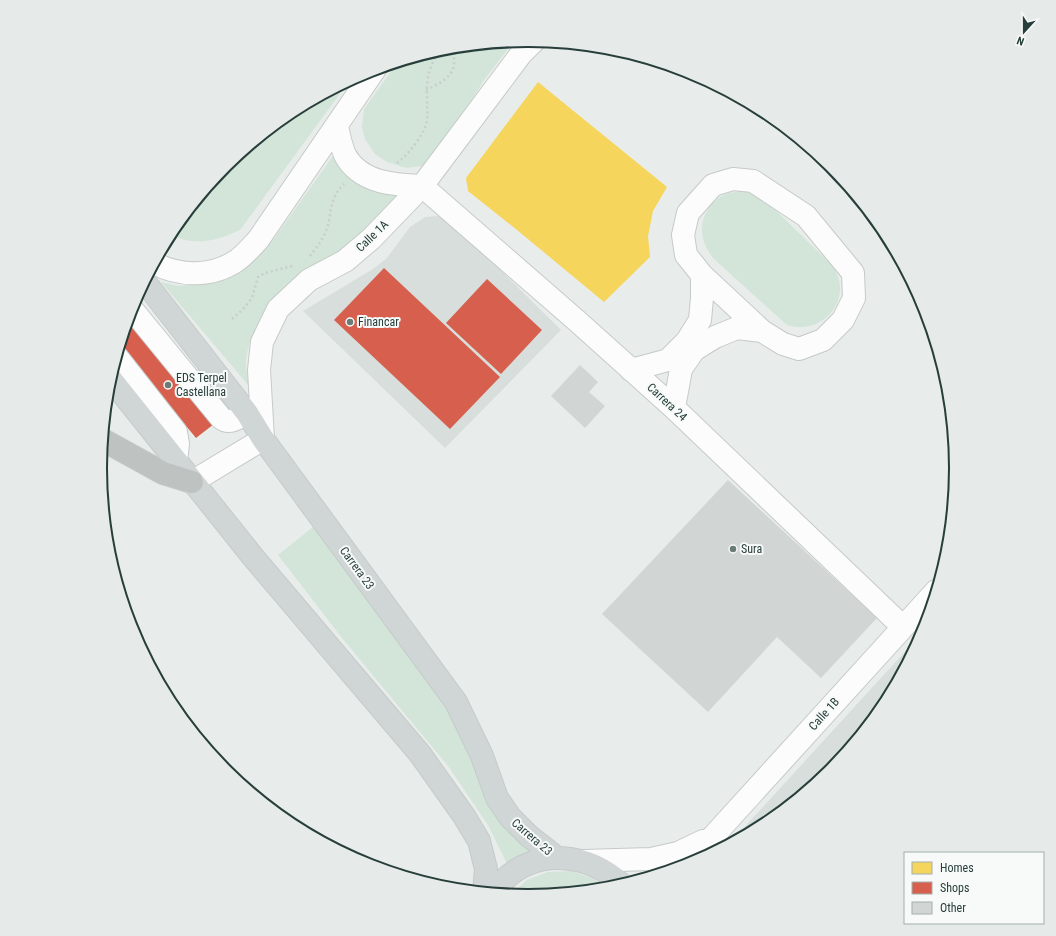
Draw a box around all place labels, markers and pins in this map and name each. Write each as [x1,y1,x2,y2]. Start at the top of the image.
place label: Financar [358,315,399,329]
marker: Financar [345,317,355,327]
place label: EDS Terpel Castellana [176,371,227,399]
marker: EDS Terpel Castellana [163,380,173,390]
place label: Sura [741,542,762,556]
marker: Sura [728,544,738,554]

